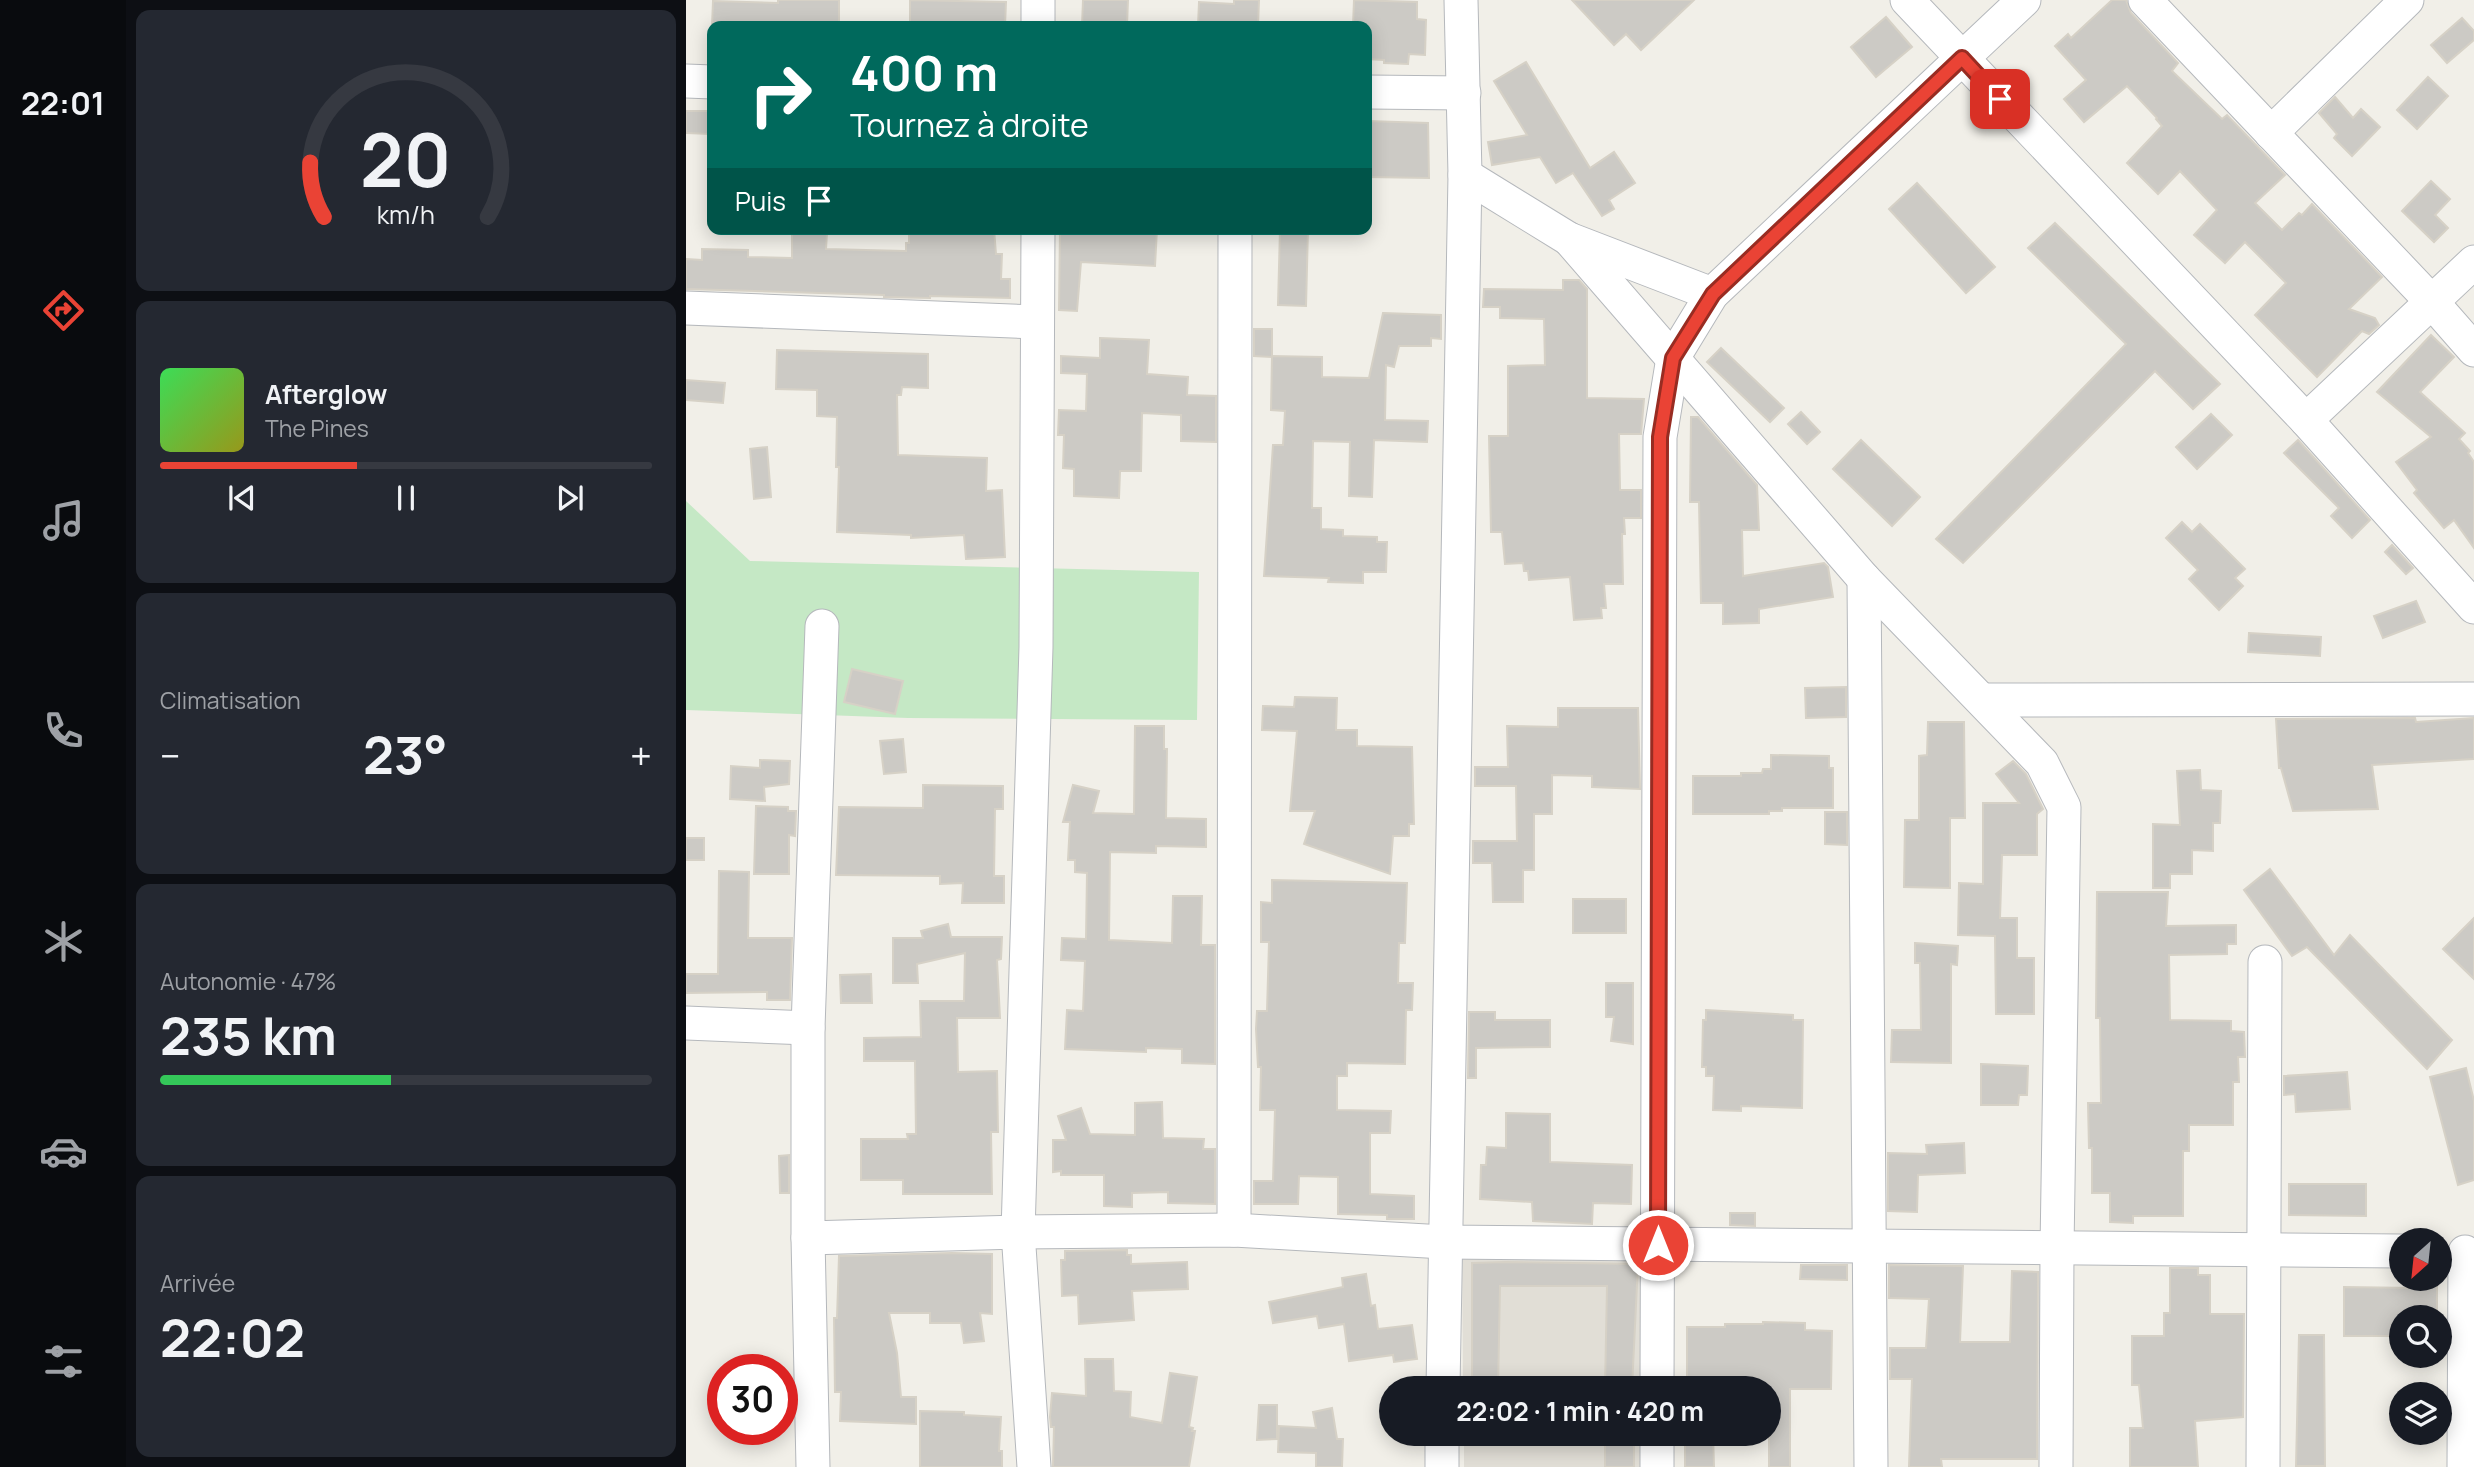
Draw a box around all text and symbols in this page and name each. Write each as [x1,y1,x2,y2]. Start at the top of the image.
text: 400 m [850,39,998,106]
icon: right [735,49,826,140]
pin [1970,69,2030,129]
icon: arrive [1981,80,2019,118]
text: 22:01 [21,81,105,125]
text: Tournez à droite [850,103,1089,147]
text: 20 [360,109,452,209]
icon: arrive [800,182,838,220]
text: Puis [735,183,786,219]
text: km/h [377,197,435,232]
icon: directions [39,286,88,335]
text: Afterglow [265,376,387,412]
text: The Pines [265,412,369,444]
icon: previous [223,479,261,517]
icon: pause [387,479,425,517]
icon: next [551,479,589,517]
icon: music [39,496,88,545]
text: Climatisation [160,684,301,716]
icon: phone [39,706,88,755]
text: 23° [363,719,448,790]
text: − [160,729,181,781]
text: + [630,729,652,781]
icon: climate [39,917,88,966]
text: Autonomie · 47% [160,965,336,997]
text: 235 km [160,1000,337,1071]
icon: car [39,1127,88,1176]
position arrow [1621,1208,1695,1282]
north arrow [2389,1228,2452,1292]
map controls [2389,1228,2452,1445]
text: Arrivée [160,1267,235,1299]
text: 22:02 [160,1302,305,1373]
button: search [2389,1305,2452,1368]
icon: filters [39,1337,88,1386]
speed limit sign: 30 [707,1354,798,1445]
button: layers [2389,1382,2452,1445]
text: 22:02 · 1 min · 420 m [1456,1393,1704,1429]

